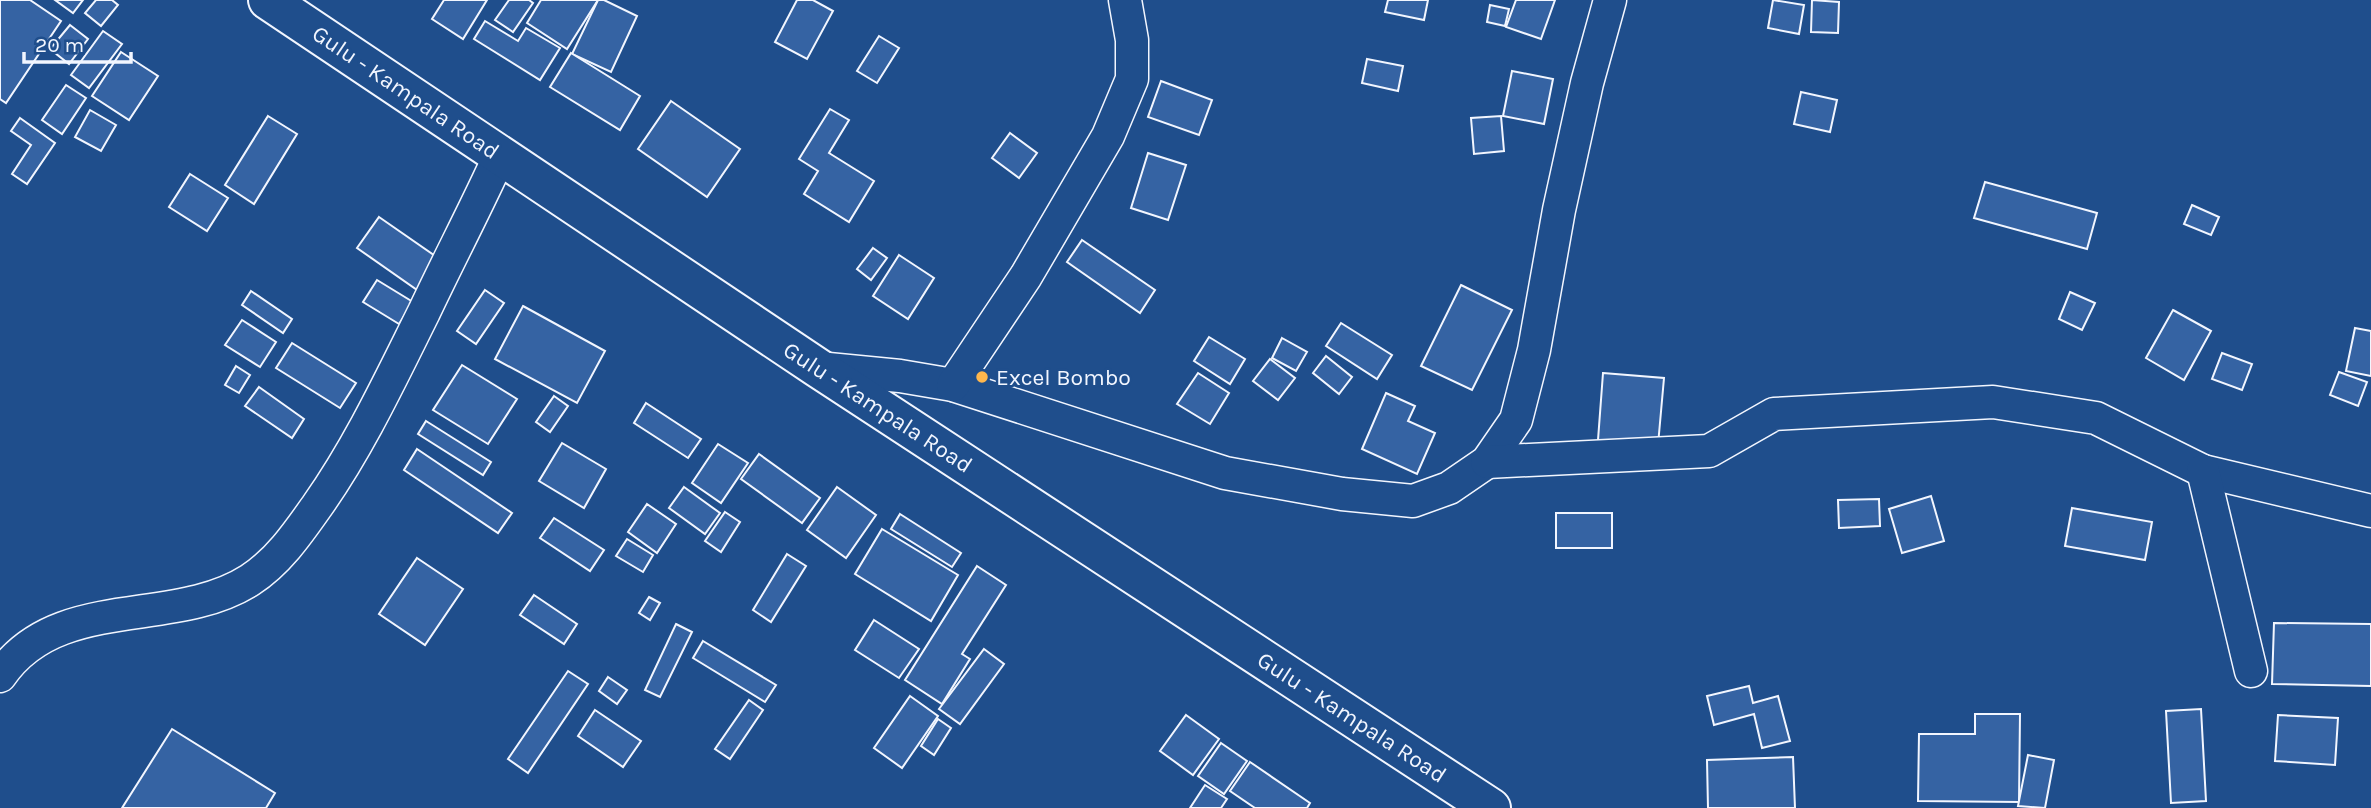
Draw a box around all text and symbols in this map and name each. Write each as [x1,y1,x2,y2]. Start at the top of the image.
street label: Gulu - Kampala Road [307,20,504,165]
scale bar [24,21,131,65]
text: 20 m [35,33,84,57]
street label: Gulu - Kampala Road [778,336,977,479]
place label: Excel Bombo [996,364,1131,391]
marker: Excel Bombo [974,369,990,385]
street label: Gulu - Kampala Road [1252,646,1451,789]

